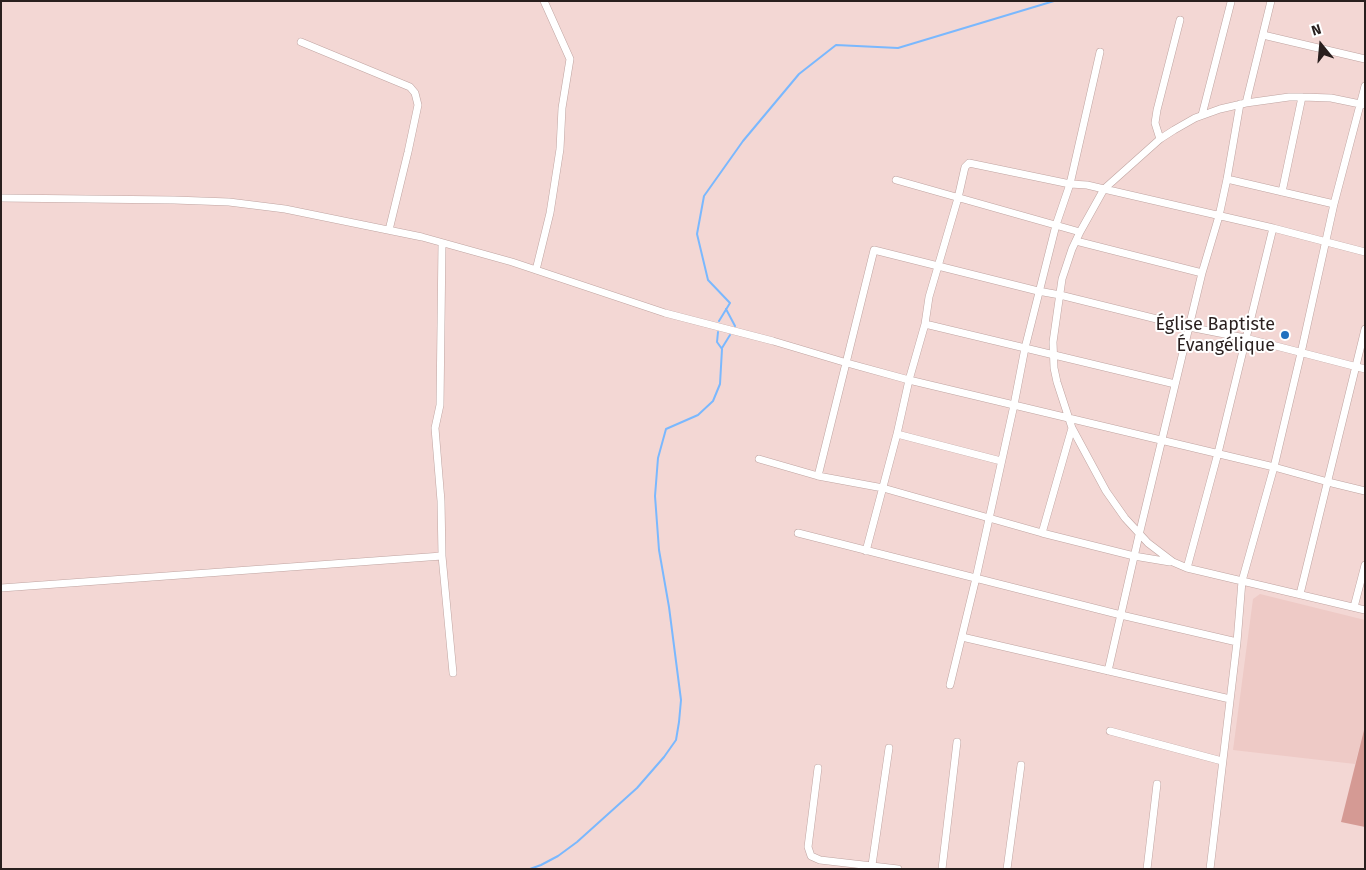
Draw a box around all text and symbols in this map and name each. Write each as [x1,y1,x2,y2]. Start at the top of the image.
north arrow [1296,20,1346,70]
text: N [1310,21,1323,40]
place label: Église Baptiste Évangélique [1156,314,1275,356]
marker: Église Baptiste Évangélique [1279,329,1291,341]

